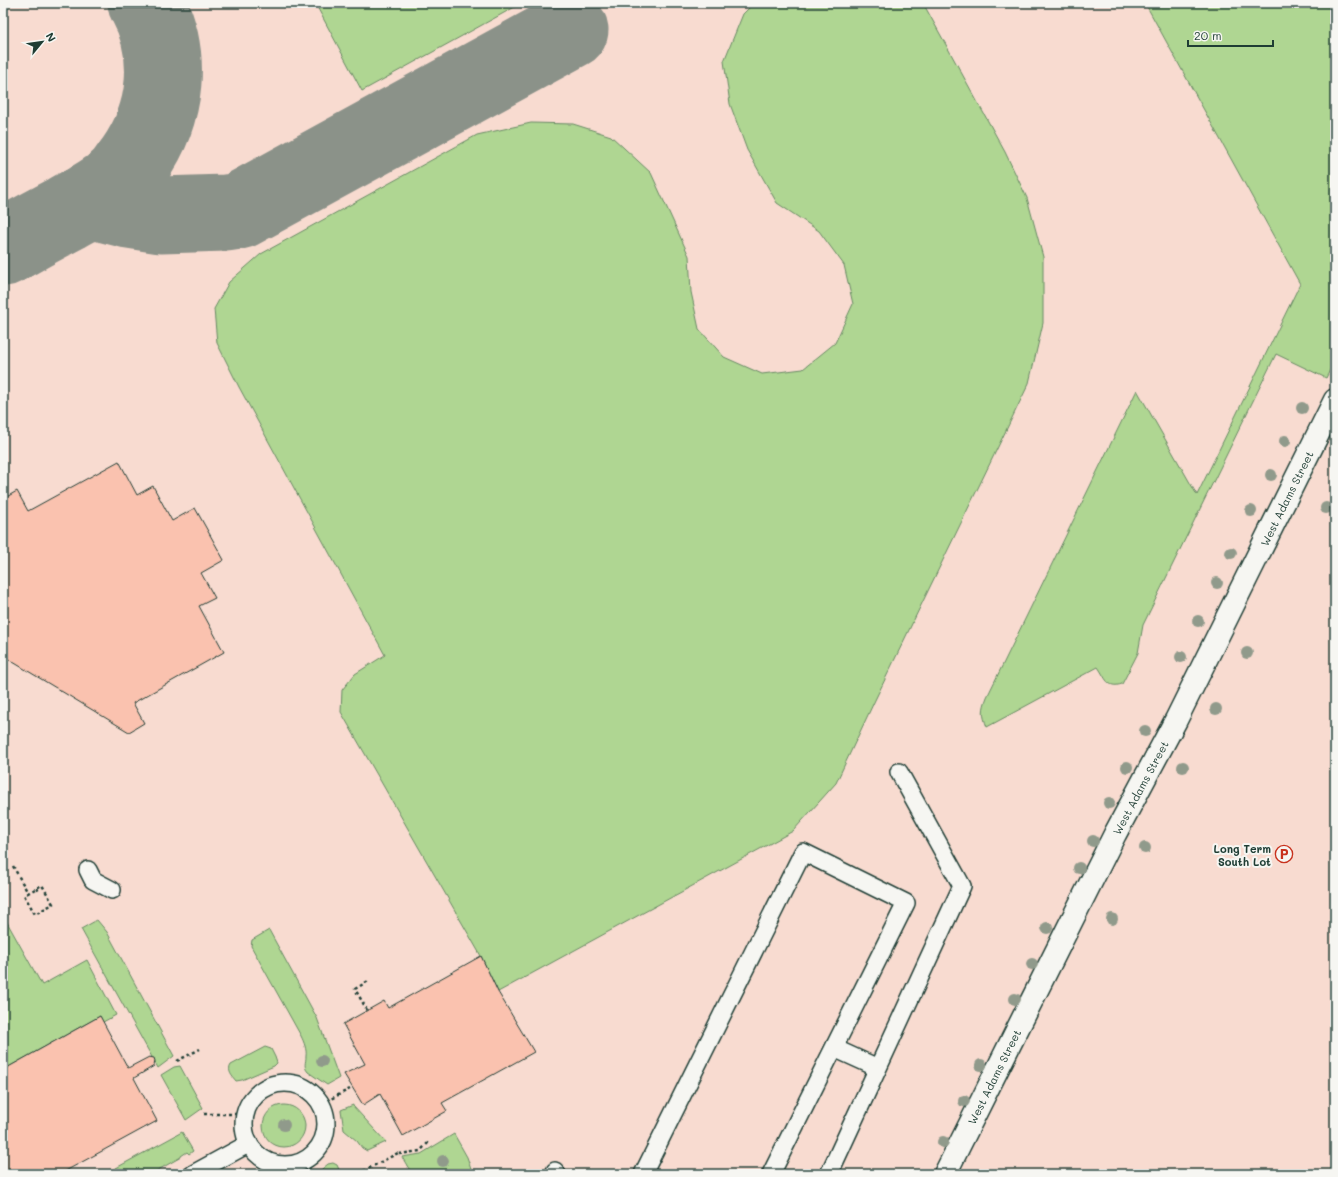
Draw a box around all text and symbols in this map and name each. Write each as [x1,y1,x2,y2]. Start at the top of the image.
north arrow [22,22,62,62]
scale bar [1188,22,1273,48]
text: 20 m [1194,27,1222,43]
text: N [43,30,60,44]
street label: West Adams Street [1256,448,1316,548]
street label: West Adams Street [1109,738,1171,837]
place label: Long Term South Lot [1214,841,1271,869]
parking icon: Long Term South Lot [1274,844,1294,864]
street label: West Adams Street [964,1026,1024,1127]

